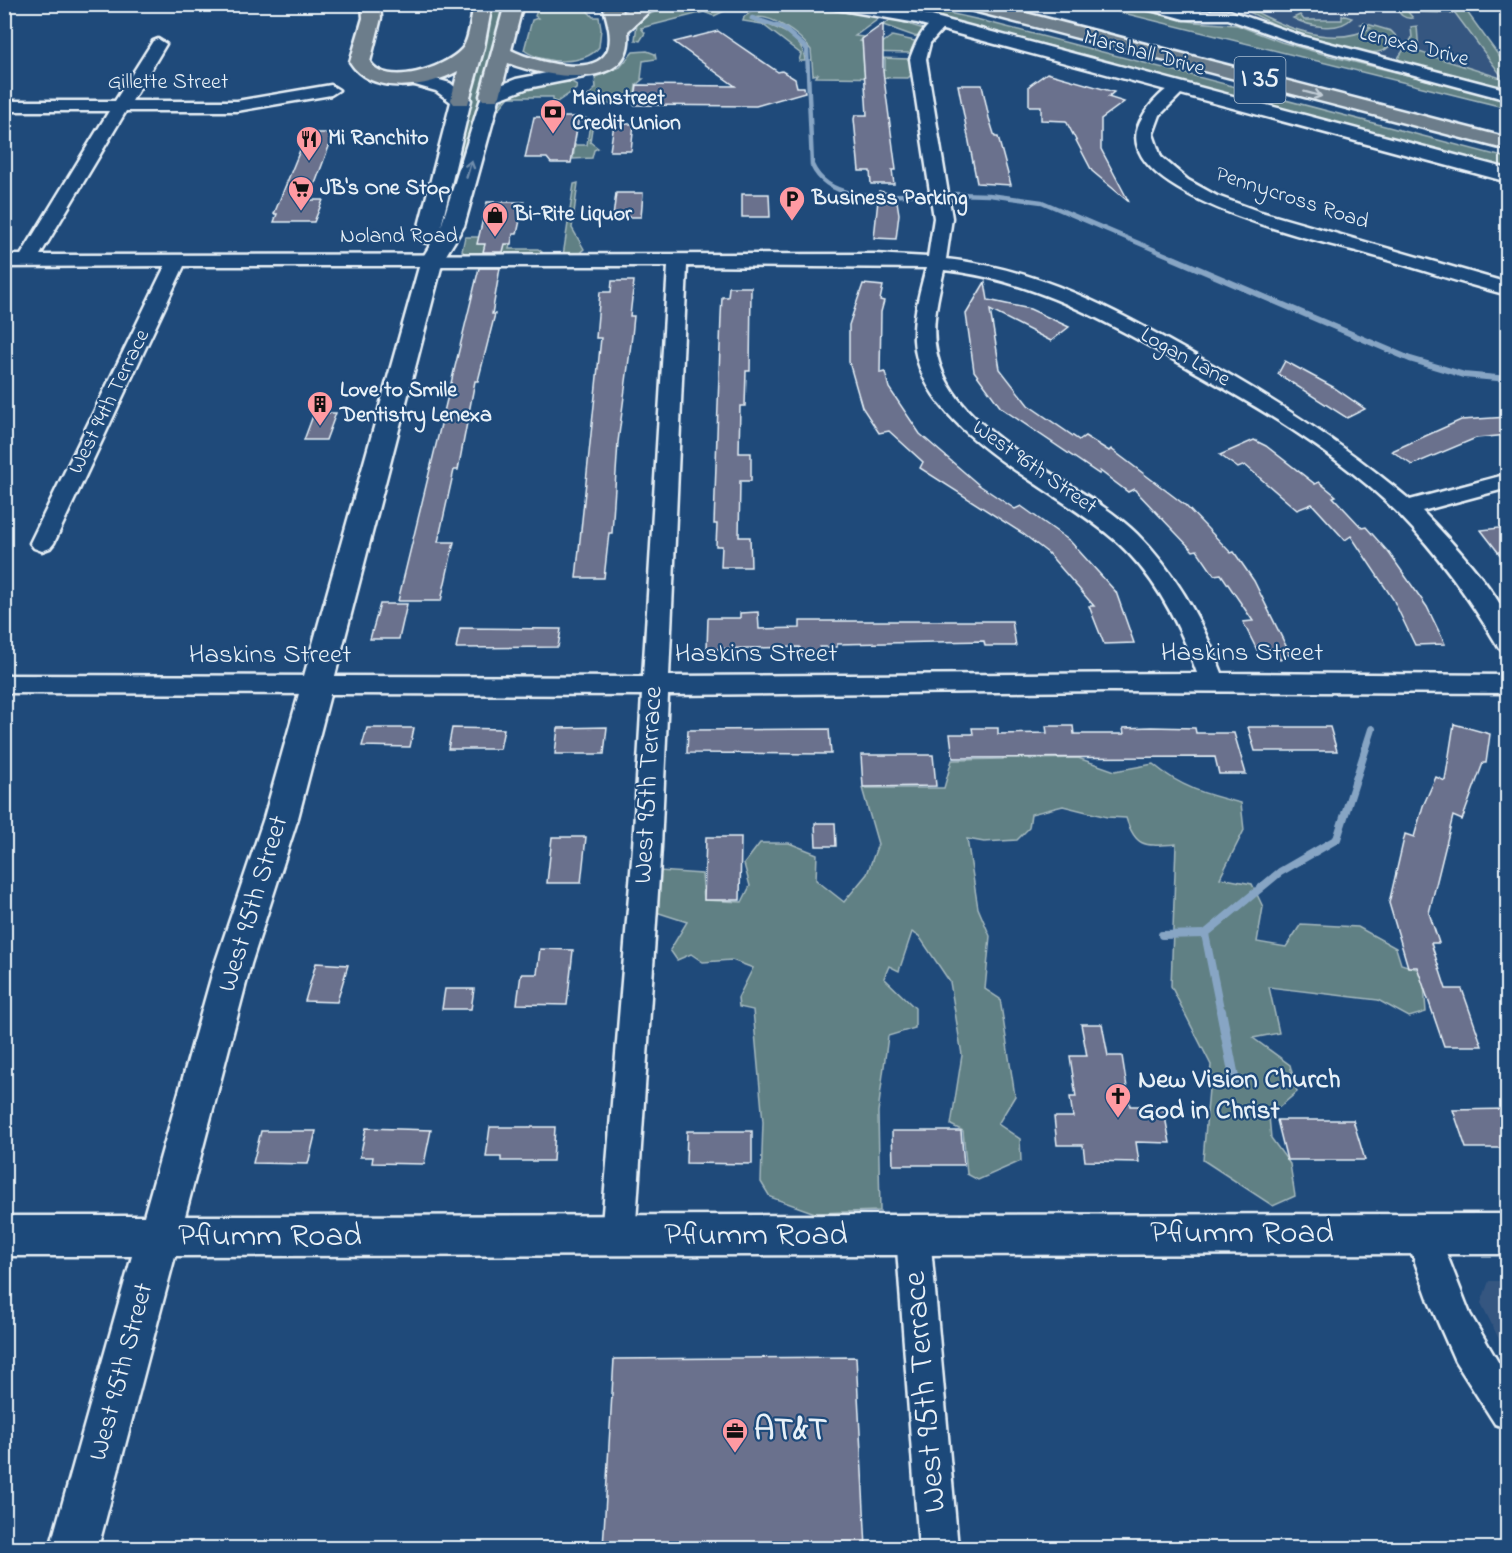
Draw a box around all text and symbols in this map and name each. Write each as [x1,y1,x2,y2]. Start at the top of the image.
street label: Lenexa Drive [1356,18,1472,76]
street label: Marshall Drive [1080,22,1208,86]
road number: I 35 [1234,57,1286,103]
street label: Gillette Street [108,67,229,99]
place label: Mainstreet Credit Union [572,83,681,140]
one-way arrow [1303,88,1322,100]
bank icon: Mainstreet Credit Union [538,97,568,135]
place label: Mi Ranchito [328,123,429,155]
restaurant icon: Mi Ranchito [294,124,324,162]
street label: Pennycross Road [1211,159,1373,240]
one-way arrow [464,160,475,179]
place label: JB's One Stop [320,173,450,205]
supermarket icon: JB's One Stop [286,174,316,212]
place label: Business Parking [811,183,968,216]
parking icon: Business Parking [777,184,807,222]
place label: Bi-Rite Liquor [513,199,633,231]
shop icon: Bi-Rite Liquor [480,200,510,238]
street label: Noland Road [340,221,458,253]
street label: Logan Lane [1134,320,1236,397]
street label: West 94th Terrace [61,324,159,480]
place label: Love to Smile Dentistry Lenexa [339,375,492,433]
building icon: Love to Smile Dentistry Lenexa [305,389,335,427]
street label: West 96th Street [965,413,1104,523]
street label: Haskins Street [1161,634,1323,673]
street label: Haskins Street [675,635,837,674]
street label: Haskins Street [189,636,351,675]
street label: West 95th Terrace [624,684,674,885]
street label: West 95th Street [209,811,299,997]
place label: New Vision Church God in Christ [1138,1061,1341,1131]
church icon: New Vision Church God in Christ [1103,1081,1133,1119]
street label: Pflumm Road [1150,1210,1334,1258]
street label: Pflumm Road [664,1212,848,1260]
street label: Pflumm Road [178,1213,362,1261]
street label: West 95th Terrace [892,1269,960,1514]
street label: West 95th Street [80,1279,164,1465]
place label: AT&T [754,1407,827,1455]
office icon: AT&T [720,1416,750,1454]

